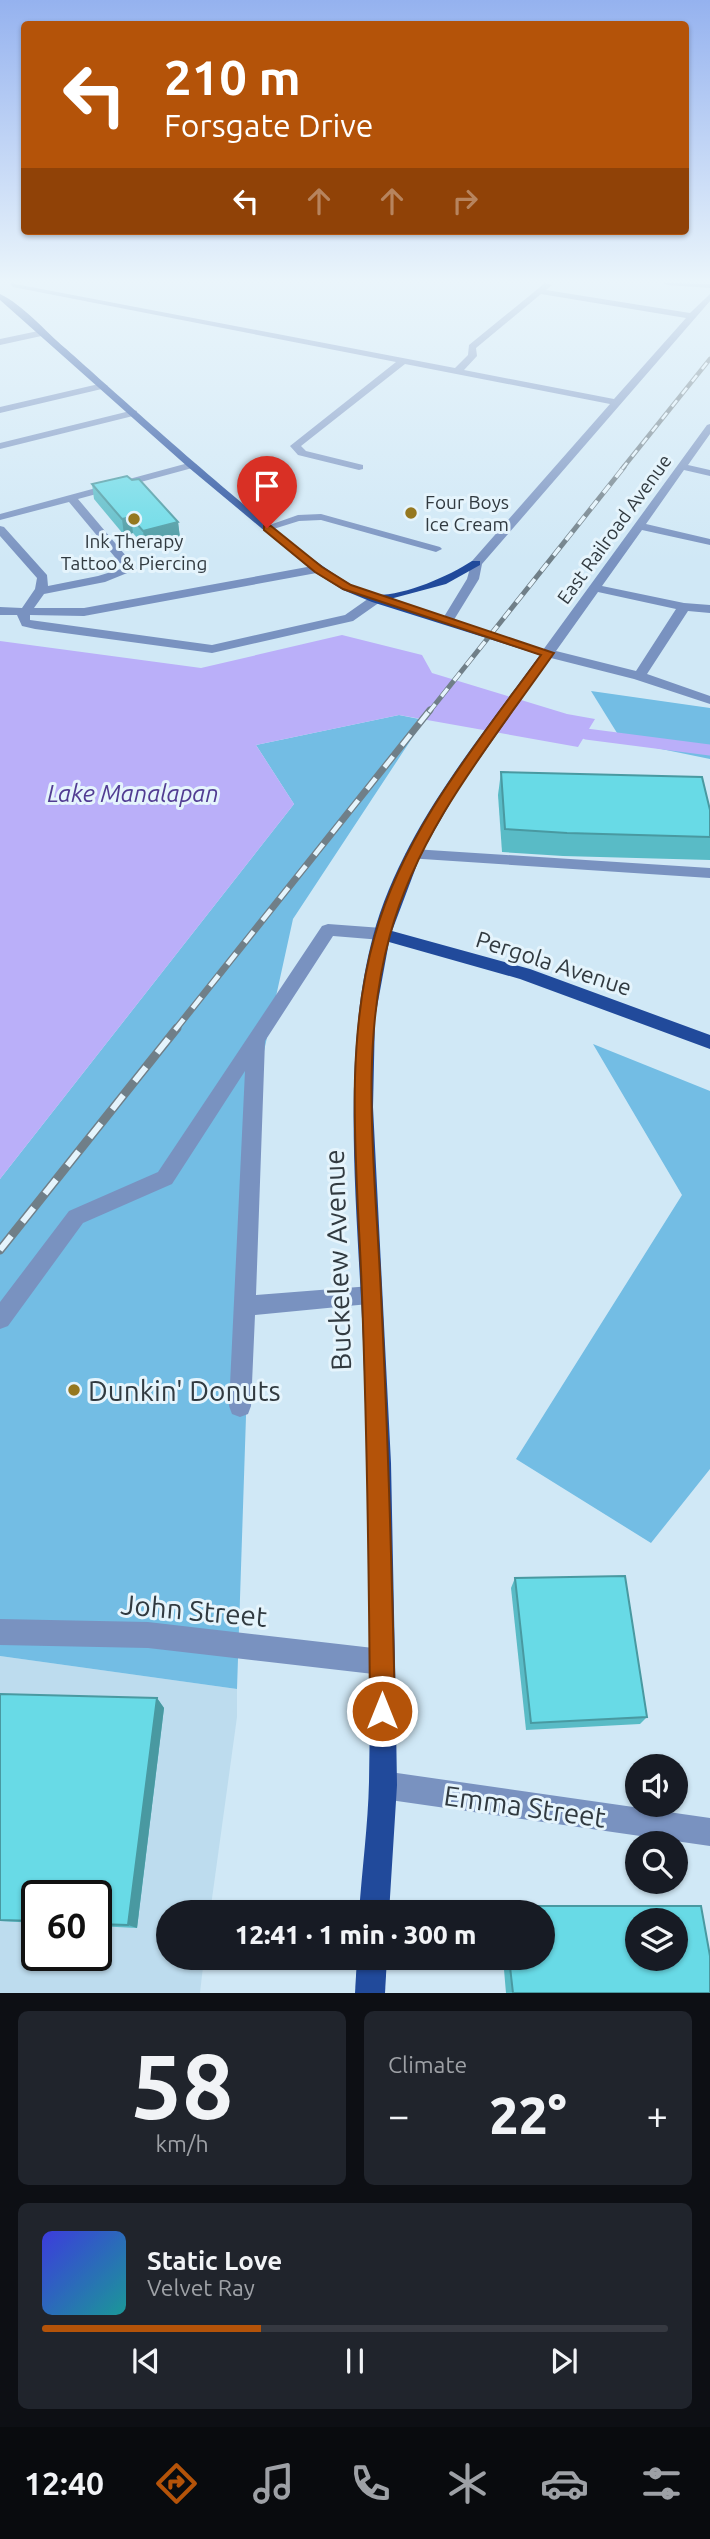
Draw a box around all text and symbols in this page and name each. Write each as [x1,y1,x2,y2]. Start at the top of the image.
icon: left [49,49,140,140]
text: 210 m [164,49,301,104]
text: Forsgate Drive [164,107,374,143]
icon: left [227,182,265,220]
icon: ahead [300,182,338,220]
icon: ahead [373,182,411,220]
icon: right [446,182,484,220]
street label: East Railroad Avenue [552,450,676,608]
pin [237,456,297,528]
icon: arrive [248,467,286,505]
place label: Four Boys Ice Cream [425,491,509,535]
marker: Four Boys Ice Cream [403,505,419,521]
marker: Ink Therapy Tattoo & Piercing [126,511,142,527]
place label: Ink Therapy Tattoo & Piercing [61,530,207,574]
water label: Lake Manalapan [47,780,219,807]
street label: Pergola Avenue [473,926,635,1000]
street label: Buckelew Avenue [318,1149,356,1371]
place label: Dunkin' Donuts [88,1375,281,1406]
marker: Dunkin' Donuts [66,1382,82,1398]
street label: John Street [120,1588,268,1632]
position arrow [345,1674,419,1748]
map controls [625,1754,688,1971]
button: sound [625,1754,688,1817]
street label: Emma Street [442,1779,608,1833]
button: search [625,1831,688,1894]
speed limit sign: 60 [21,1880,112,1971]
button: layers [625,1908,688,1971]
text: 12:41 · 1 min · 300 m [235,1920,476,1949]
text: 58 [131,2034,233,2136]
text: Climate [388,2052,467,2077]
text: 22° [489,2086,567,2144]
text: − [388,2094,409,2136]
text: + [647,2094,668,2136]
text: km/h [155,2131,209,2156]
text: Static Love [147,2246,282,2275]
text: Velvet Ray [147,2275,255,2300]
icon: previous [127,2342,165,2380]
icon: pause [336,2342,374,2380]
icon: next [545,2342,583,2380]
icon: directions [152,2459,201,2508]
icon: music [249,2459,298,2508]
icon: phone [346,2459,395,2508]
icon: climate [443,2459,492,2508]
icon: car [540,2459,589,2508]
icon: filters [637,2459,686,2508]
text: 12:40 [24,2465,104,2501]

